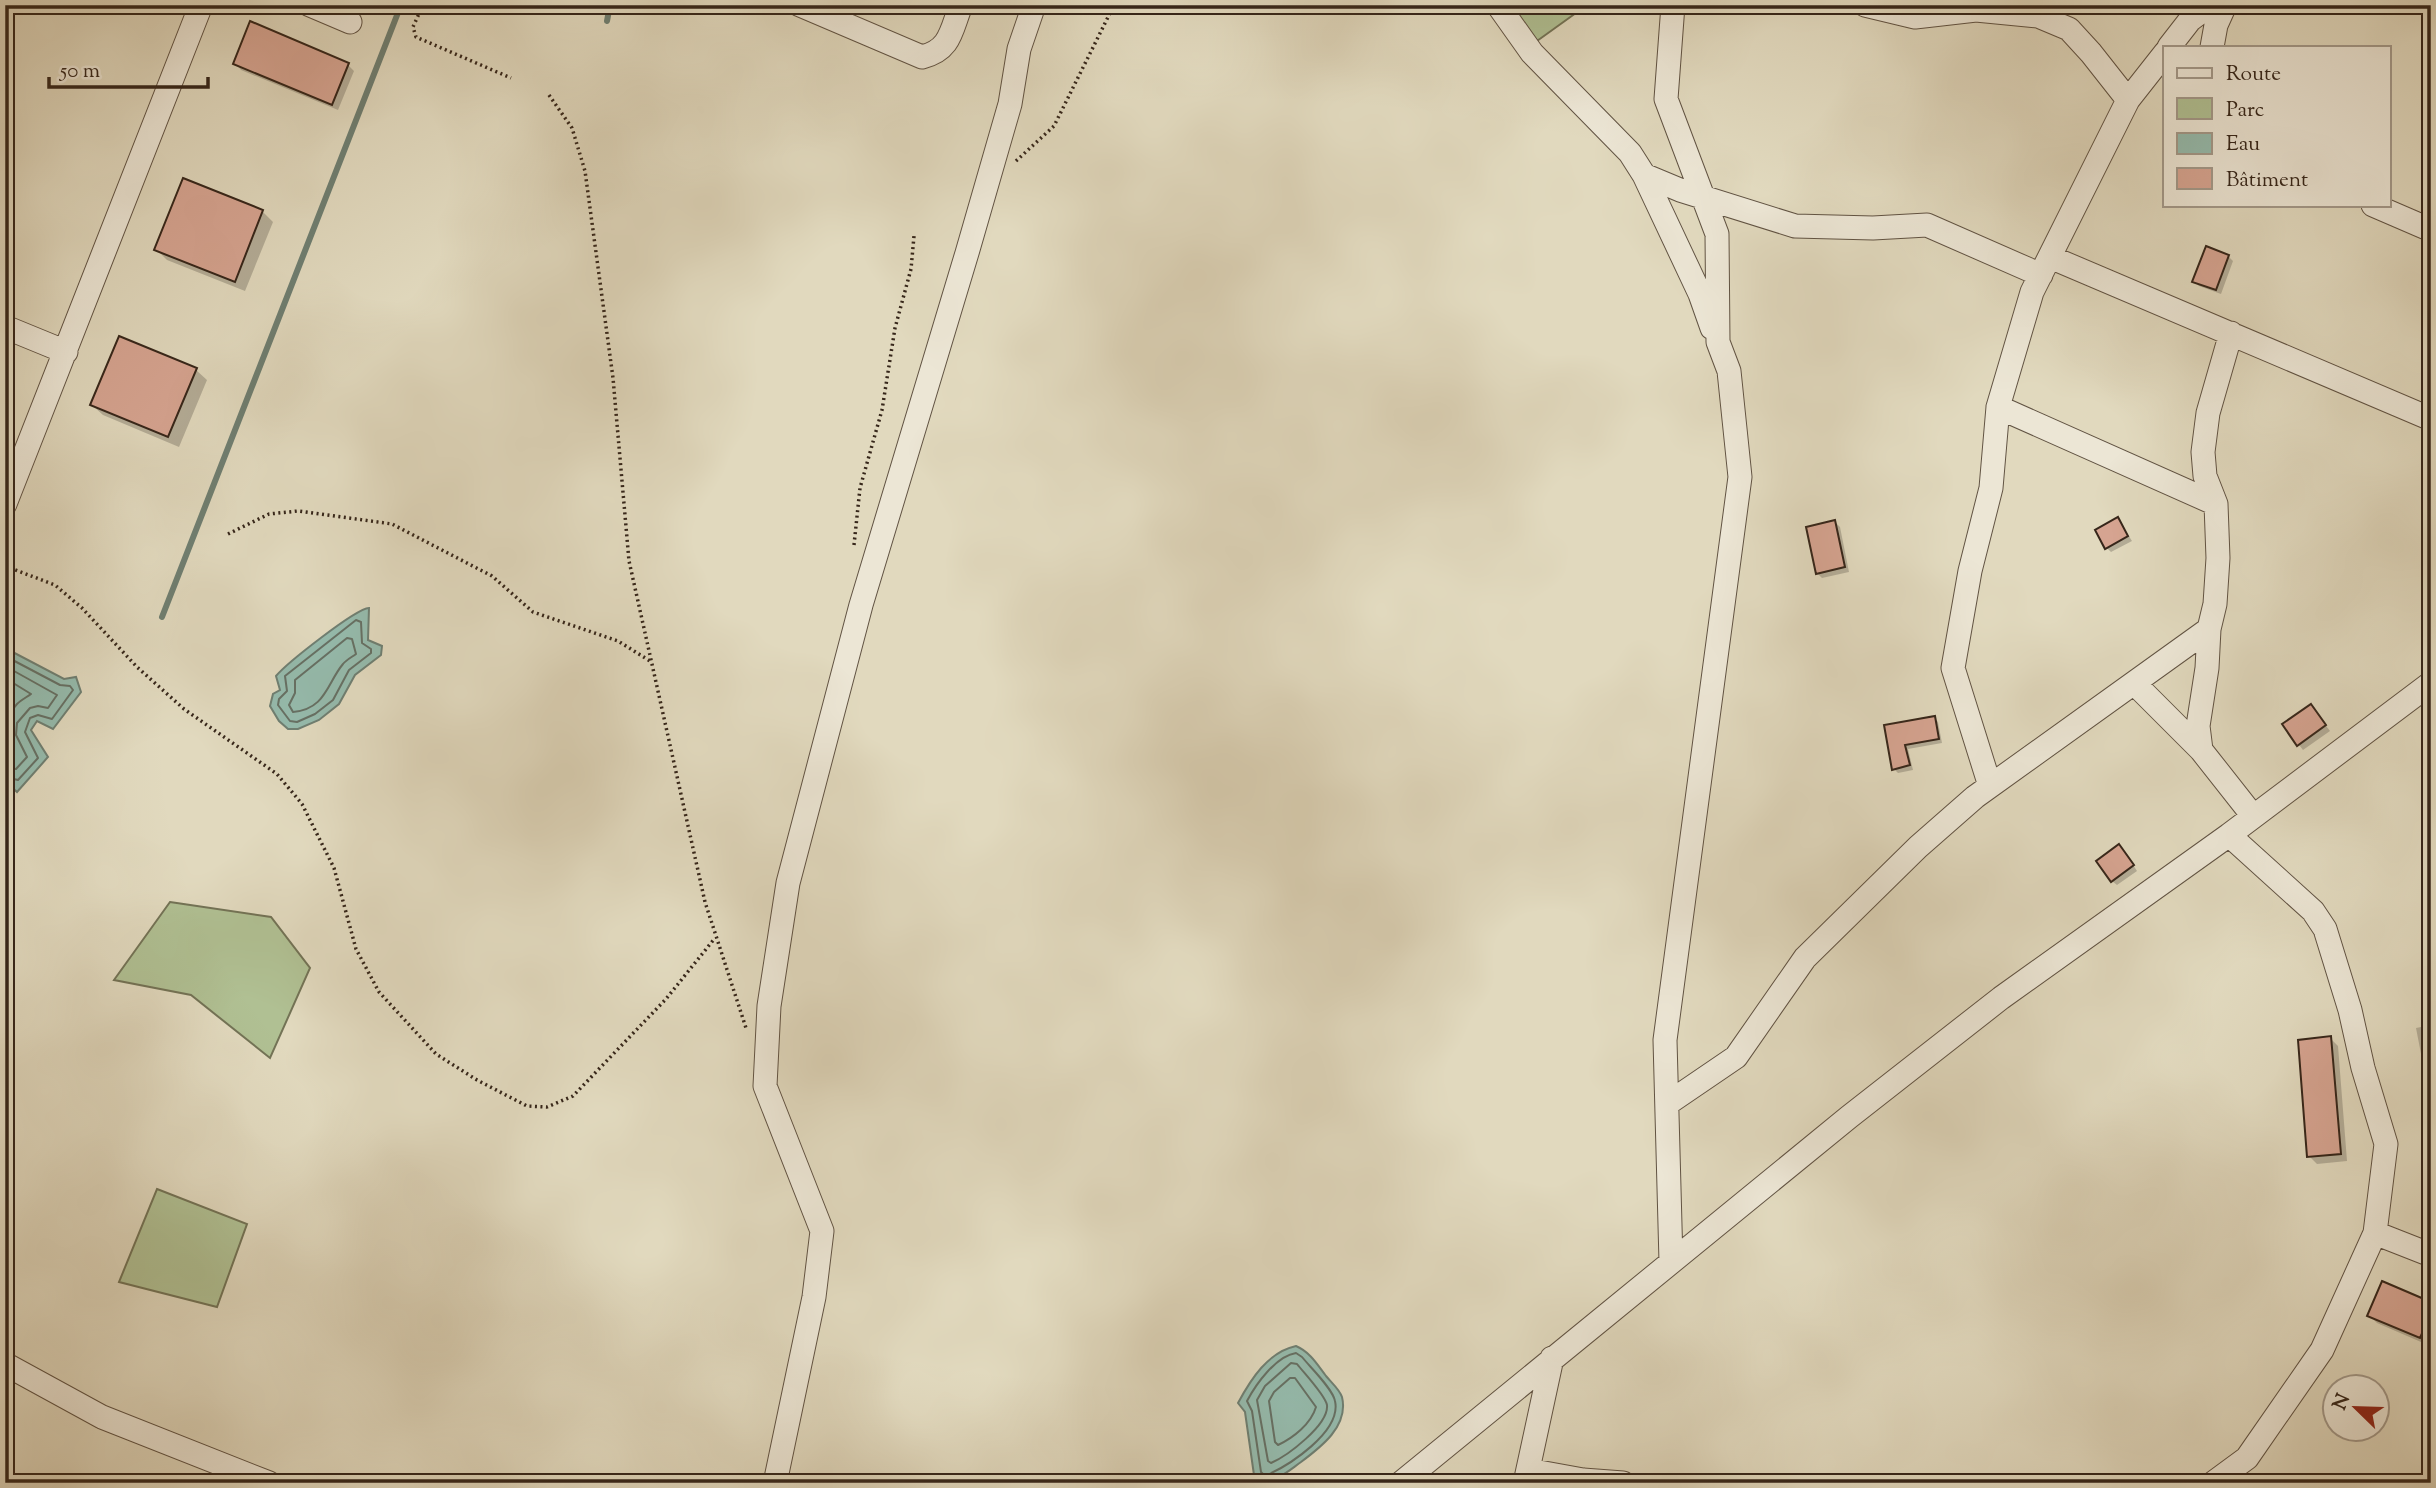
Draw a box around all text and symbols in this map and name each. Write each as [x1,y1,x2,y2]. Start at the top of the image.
scale bar [49,46,208,90]
legend [2163,46,2390,206]
text: 50 m [59,57,100,87]
text: Route [2226,60,2281,90]
text: Parc [2226,96,2264,126]
text: Eau [2226,130,2260,160]
text: Bâtiment [2226,166,2308,196]
north arrow [2320,1372,2390,1442]
text: N [2327,1390,2358,1415]

